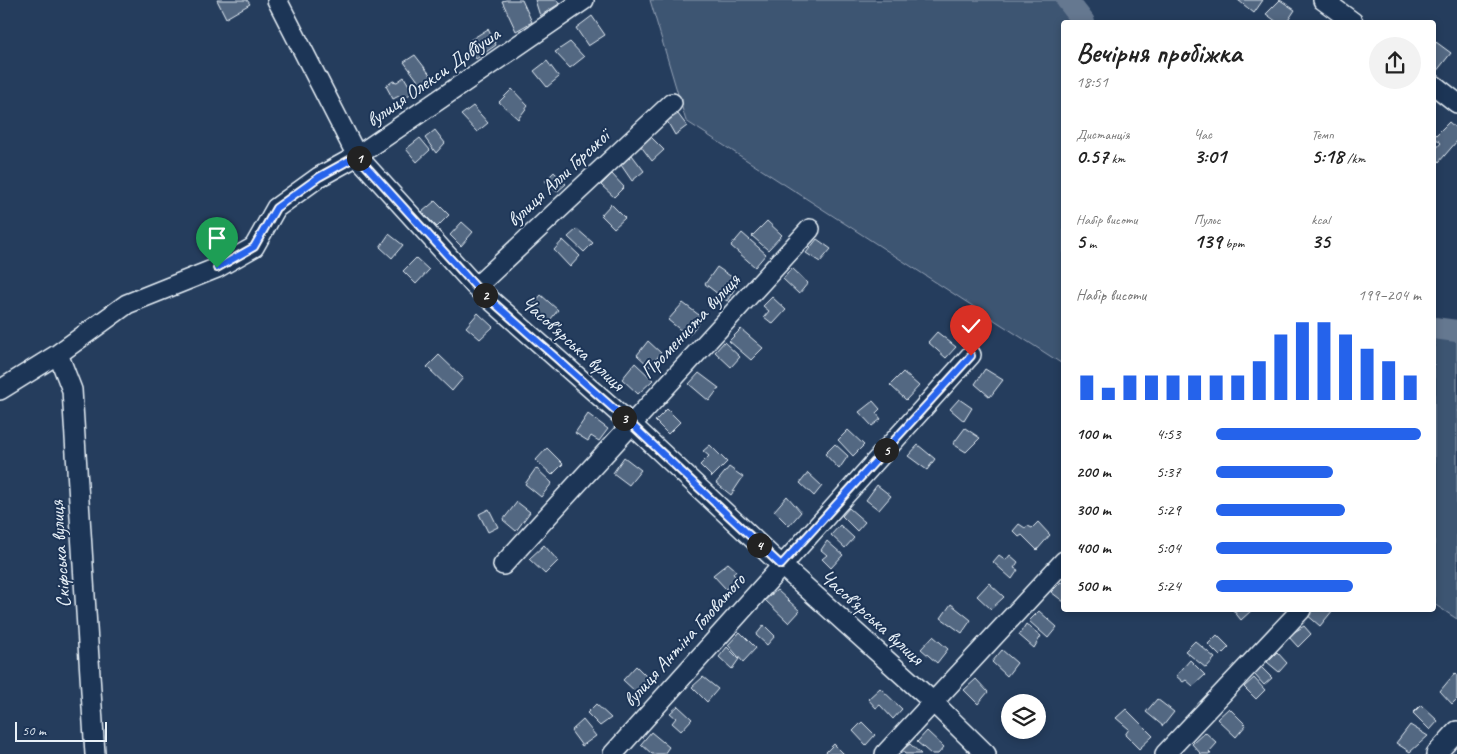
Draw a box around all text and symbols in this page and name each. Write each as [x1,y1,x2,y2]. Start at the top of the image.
street label: вулиця Олекси Довбуша [361,20,506,133]
text: Вечірня пробіжка [1076,35,1242,70]
button: share [1369,37,1421,89]
text: 18:51 [1076,72,1108,92]
street label: вулиця Алли Горської [501,121,618,232]
text: Дистанція [1076,126,1129,143]
text: Час [1194,126,1212,143]
text: Темп [1311,126,1334,143]
text: 0.57 [1076,143,1108,169]
text: 3:01 [1194,143,1226,169]
text: 5:18 [1311,143,1344,169]
pin: 1 [346,146,372,170]
text: 1 [356,150,363,167]
text: km [1108,150,1125,167]
text: /km [1344,150,1365,167]
text: Набір висоти [1076,211,1137,228]
text: Пульс [1194,211,1221,228]
text: kcal [1311,211,1330,228]
pin [196,217,238,268]
icon: arrive [203,224,231,252]
text: 5 [1076,228,1085,254]
text: 139 [1194,228,1222,254]
text: 35 [1311,228,1330,254]
text: m [1085,235,1096,252]
text: bpm [1222,235,1244,252]
street label: Промениста вулиця [635,268,746,384]
pin: 2 [472,282,498,308]
text: Набір висоти [1076,285,1146,305]
text: 199–204 m [1358,285,1421,305]
text: 2 [482,287,489,304]
street label: Часов'ярська вулиця [516,290,631,397]
pin [950,305,992,356]
icon: check [957,312,985,340]
pin: 3 [612,406,636,430]
text: 3 [621,410,628,427]
text: 100 m [1076,424,1111,444]
text: 4:53 [1156,424,1181,444]
pin: 5 [874,438,898,462]
text: 5 [883,442,890,459]
text: 200 m [1076,462,1111,482]
text: 5:37 [1156,462,1181,482]
street label: Скіфська вулиця [44,499,76,608]
text: 300 m [1076,500,1111,520]
text: 5:29 [1156,500,1181,520]
pin: 4 [746,532,772,558]
text: 4 [756,537,763,554]
text: 400 m [1076,538,1111,558]
text: 5:04 [1156,538,1181,558]
street label: Часов'ярська вулиця [815,564,930,671]
street label: вулиця Антіна Головатого [617,567,751,712]
text: 500 m [1076,576,1110,596]
text: 5:24 [1156,576,1181,596]
map controls [1001,694,1046,739]
button: layers [1001,694,1046,739]
scale bar [15,719,108,742]
text: 50 m [22,722,46,739]

